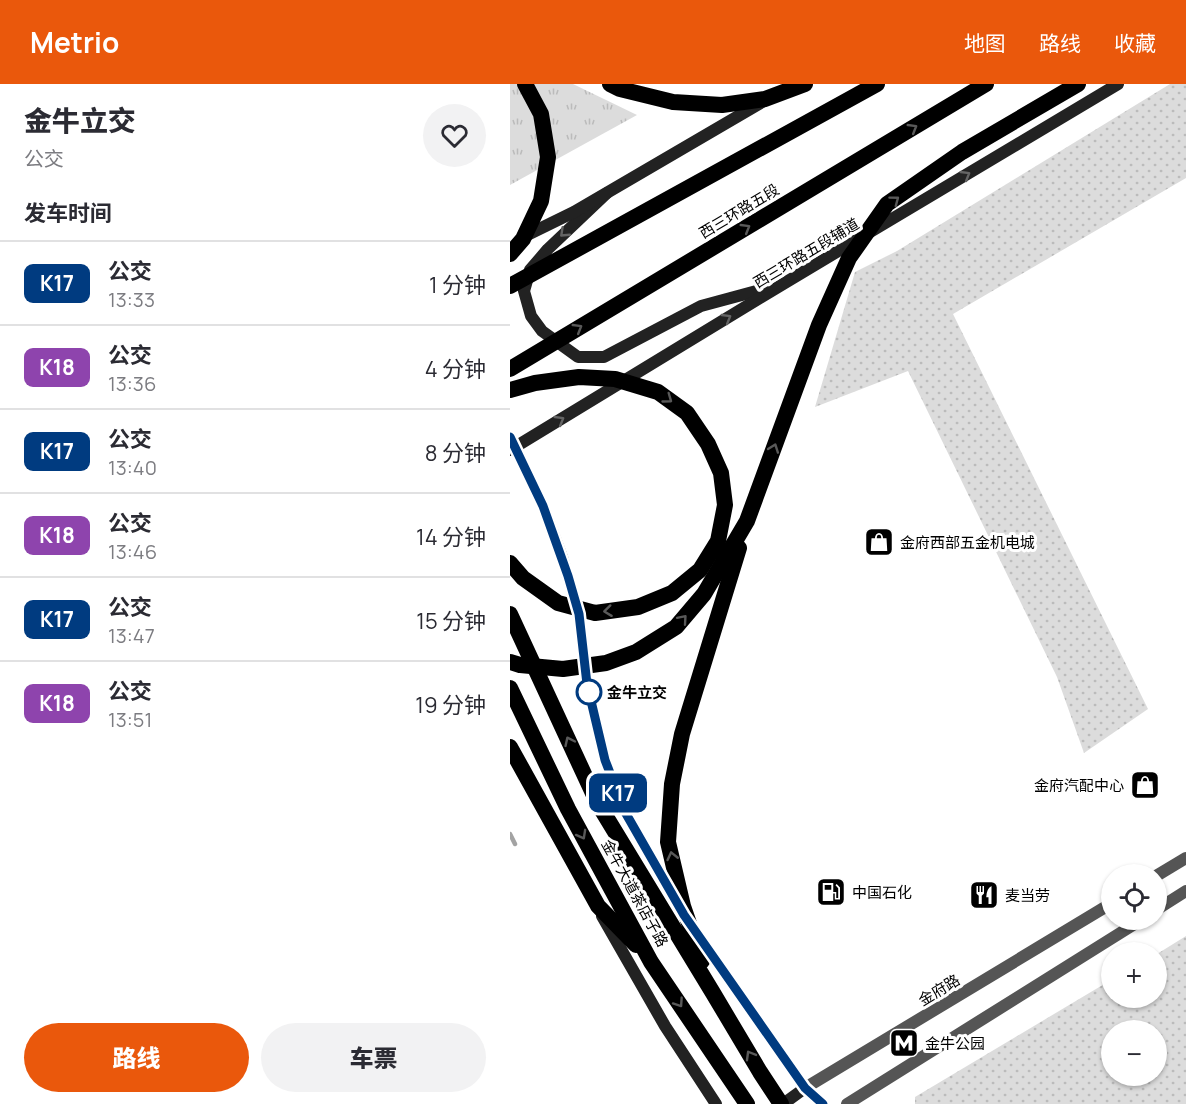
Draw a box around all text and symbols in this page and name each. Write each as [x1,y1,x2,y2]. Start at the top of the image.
text: Metrio [30,23,119,61]
text: 地图 [964,29,1006,57]
text: 路线 [1039,29,1081,57]
text: 收藏 [1114,29,1156,57]
text: 金牛立交 [24,101,136,139]
button: heart [423,104,486,167]
one-way arrow [907,124,917,135]
text: 公交 [24,145,64,172]
one-way arrow [960,170,970,182]
street label: 西三环路五段 [695,179,783,243]
one-way arrow [888,196,899,207]
text: 发车时间 [24,198,112,228]
street label: 西三环路五段辅道 [749,213,863,293]
one-way arrow [740,224,750,236]
one-way arrow [560,226,571,237]
text: 公交 [108,256,152,286]
text: K17 [40,269,74,297]
text: 1 分钟 [429,270,486,300]
text: 13:33 [108,286,155,313]
one-way arrow [721,314,731,326]
one-way arrow [572,324,582,336]
text: 公交 [108,340,152,370]
text: K18 [39,353,75,381]
text: 4 分钟 [425,354,486,384]
text: 13:36 [108,370,156,397]
one-way arrow [661,392,672,403]
one-way arrow [554,416,564,427]
text: 公交 [108,424,152,454]
text: K17 [40,437,74,465]
text: 8 分钟 [425,438,486,468]
one-way arrow [766,443,779,454]
text: 13:40 [108,454,157,481]
text: 公交 [108,508,152,538]
text: K18 [39,521,75,549]
text: 14 分钟 [416,522,486,552]
shop icon: 金府西部五金机电城 [863,526,895,558]
place label: 金府西部五金机电城 [900,532,1035,553]
text: 13:46 [108,538,157,565]
text: 公交 [108,592,152,622]
one-way arrow [603,604,612,617]
text: K17 [40,605,74,633]
text: 15 分钟 [416,606,486,636]
one-way arrow [676,615,687,626]
text: 13:47 [108,622,155,649]
text: 公交 [108,676,152,706]
marker: 金牛立交 [576,679,602,705]
place label: 金牛立交 [607,682,667,703]
text: K18 [39,689,75,717]
text: 19 分钟 [415,690,486,720]
text: 13:51 [108,706,152,733]
one-way arrow [564,736,576,747]
shop icon: 金府汽配中心 [1129,769,1161,801]
line badge: K17 [584,774,652,812]
place label: 金府汽配中心 [1034,775,1124,796]
text: K17 [601,779,635,807]
one-way arrow [575,828,586,839]
street label: 金牛大道茶店子路 [597,835,673,951]
one-way arrow [666,852,679,862]
map controls [1101,864,1167,1086]
button: locate [1101,864,1167,930]
fuel station icon: 中国石化 [815,876,847,908]
restaurant icon: 麦当劳 [968,879,1000,911]
place label: 中国石化 [852,882,912,903]
place label: 麦当劳 [1005,885,1050,906]
button: + [1101,942,1167,1008]
street label: 金府路 [914,969,964,1011]
one-way arrow [672,997,683,1008]
button: − [1101,1020,1167,1086]
button: 路线 [24,1023,249,1092]
button: 车票 [261,1023,486,1092]
metro station icon: 金牛公园 [888,1027,920,1059]
place label: 金牛公园 [925,1033,985,1054]
one-way arrow [745,1051,757,1061]

